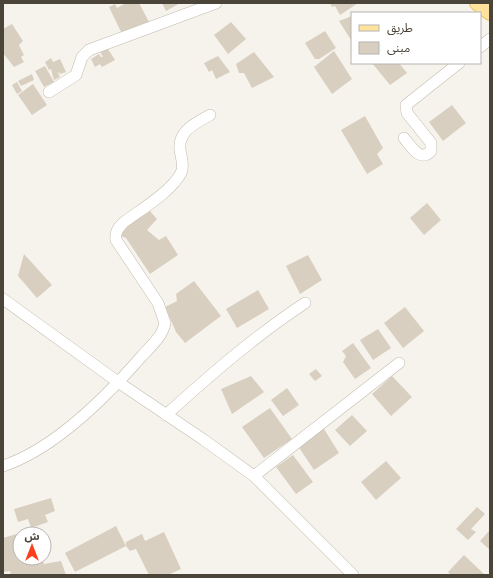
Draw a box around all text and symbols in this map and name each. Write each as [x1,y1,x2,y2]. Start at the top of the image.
legend [351,12,481,64]
text: طريق [387,20,413,36]
text: مبنى [387,40,410,55]
north arrow [12,526,52,566]
text: ش [24,529,40,543]

